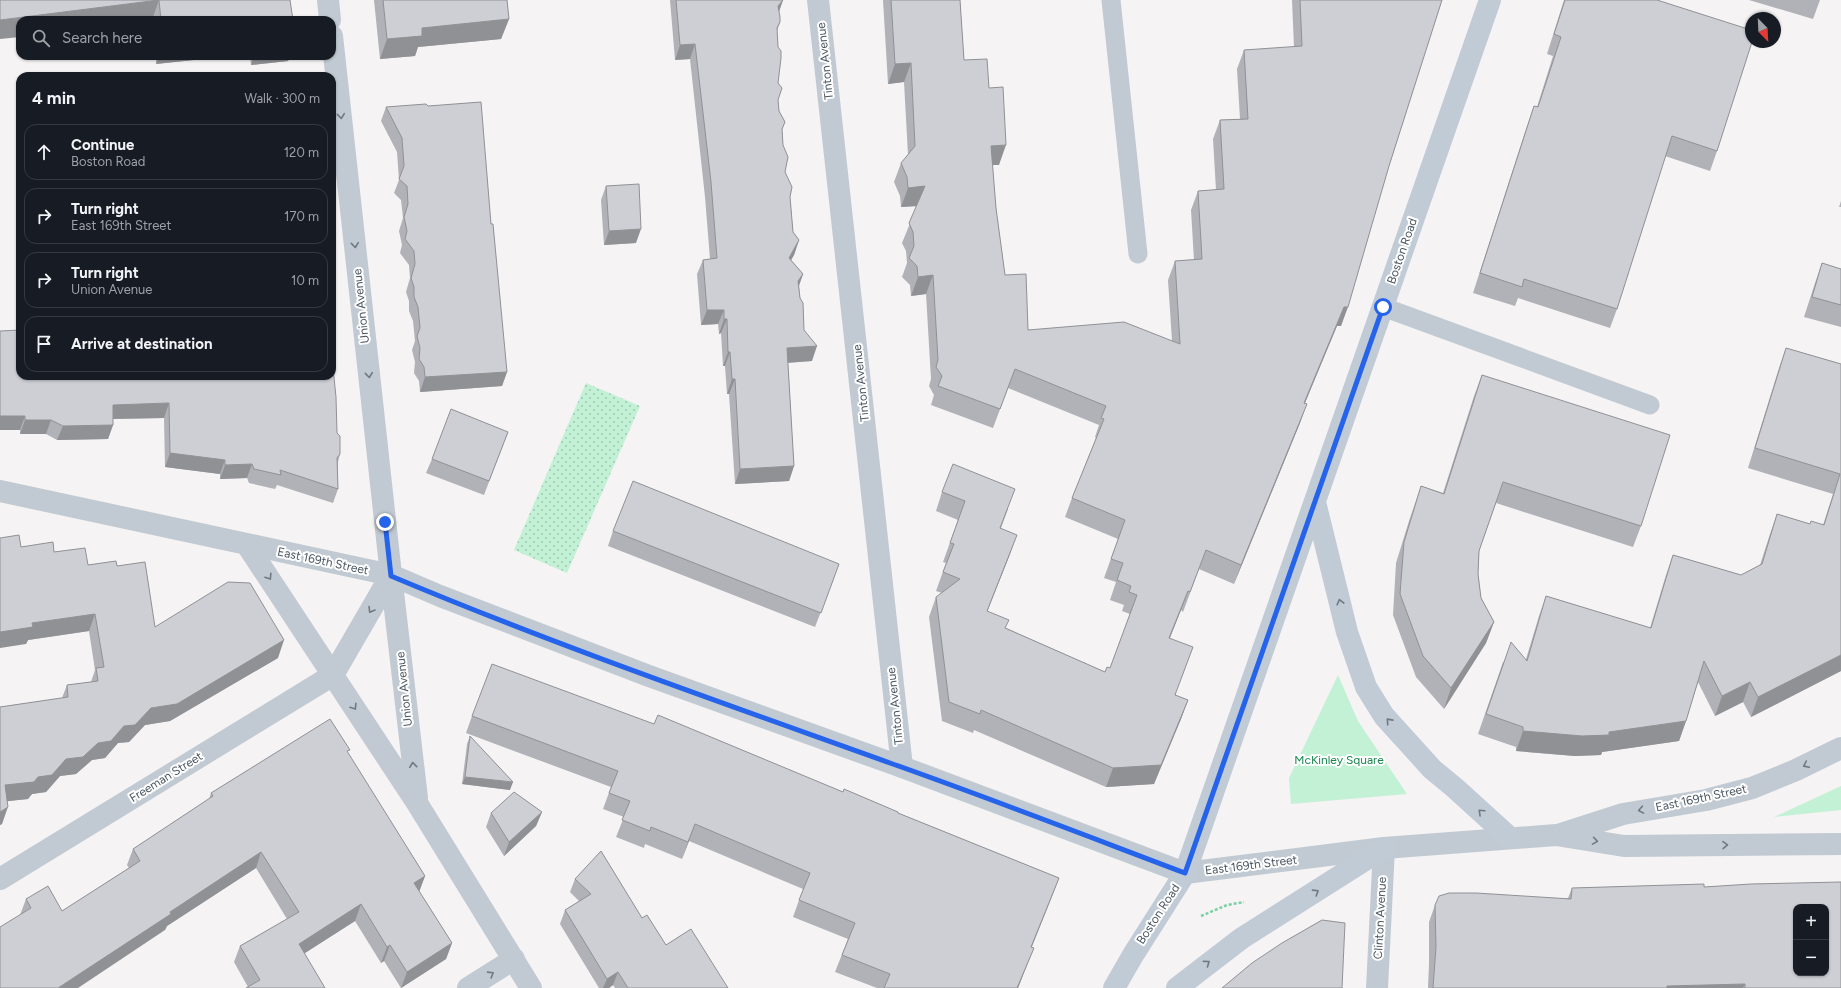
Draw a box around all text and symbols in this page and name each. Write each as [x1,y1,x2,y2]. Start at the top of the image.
north arrow [1745,12,1781,48]
search box [16,16,336,60]
street label: Tinton Avenue [814,21,836,100]
icon: search [30,27,52,49]
text: Search here [62,29,142,47]
text: 4 min [32,88,76,108]
text: Walk · 300 m [245,91,320,106]
one-way arrow [336,113,345,119]
text: Continue [71,136,134,154]
icon: ahead [33,141,55,163]
text: 120 m [284,145,319,160]
text: Boston Road [71,154,145,169]
text: Turn right [71,200,139,218]
icon: right [33,205,55,227]
text: 170 m [284,209,319,224]
street label: Boston Road [1384,216,1420,286]
text: East 169th Street [71,218,171,233]
one-way arrow [350,242,359,248]
text: Turn right [71,264,139,282]
street label: Union Avenue [350,267,372,344]
icon: right [33,269,55,291]
text: 10 m [291,273,319,288]
text: Union Avenue [71,282,152,297]
route start [1374,298,1392,316]
icon: arrive [33,333,55,355]
text: Arrive at destination [71,335,212,353]
street label: Tinton Avenue [850,343,872,422]
one-way arrow [364,372,373,378]
route end [376,513,394,531]
street label: East 169th Street [276,545,370,578]
one-way arrow [264,573,271,580]
one-way arrow [1336,598,1345,605]
one-way arrow [368,606,375,613]
street label: Union Avenue [393,650,415,727]
street label: Tinton Avenue [884,666,906,745]
one-way arrow [349,703,357,710]
one-way arrow [1387,718,1394,725]
street label: Freeman Street [127,749,205,805]
park label: McKinley Square [1294,753,1384,767]
one-way arrow [1803,761,1810,768]
one-way arrow [409,762,418,768]
street label: East 169th Street [1654,781,1748,814]
one-way arrow [1638,806,1644,814]
one-way arrow [1478,809,1486,816]
one-way arrow [1592,836,1598,845]
one-way arrow [1722,841,1728,849]
street label: East 169th Street [1204,852,1298,878]
street label: Clinton Avenue [1371,876,1389,960]
street label: Boston Road [1133,881,1183,947]
one-way arrow [1312,889,1319,897]
map controls [1793,904,1829,976]
button: + [1793,904,1829,940]
button: − [1793,940,1829,976]
one-way arrow [1203,961,1210,968]
one-way arrow [487,971,494,978]

